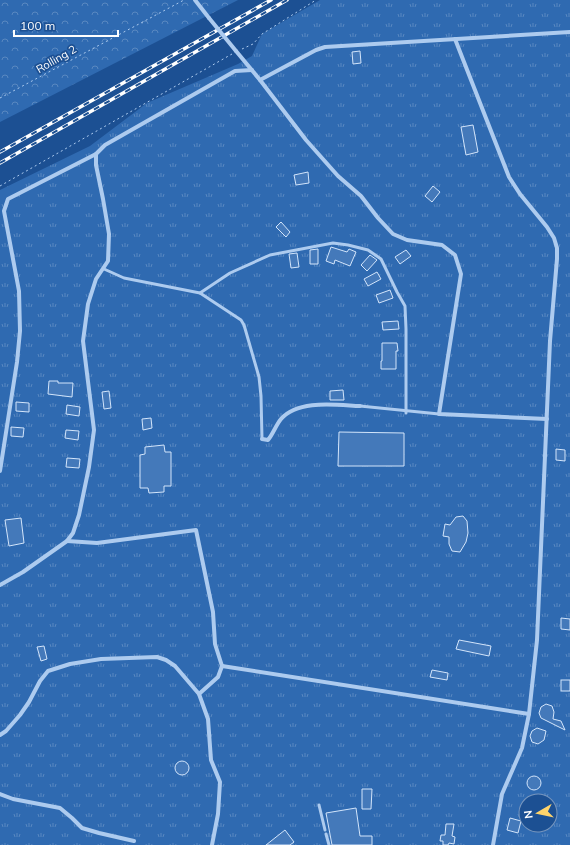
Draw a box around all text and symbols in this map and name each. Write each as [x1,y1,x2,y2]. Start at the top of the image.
scale bar [14,12,118,38]
text: 100 m [20,18,55,33]
street label: Rolling 2 [33,42,79,76]
north arrow [518,793,558,833]
text: N [521,809,536,820]

